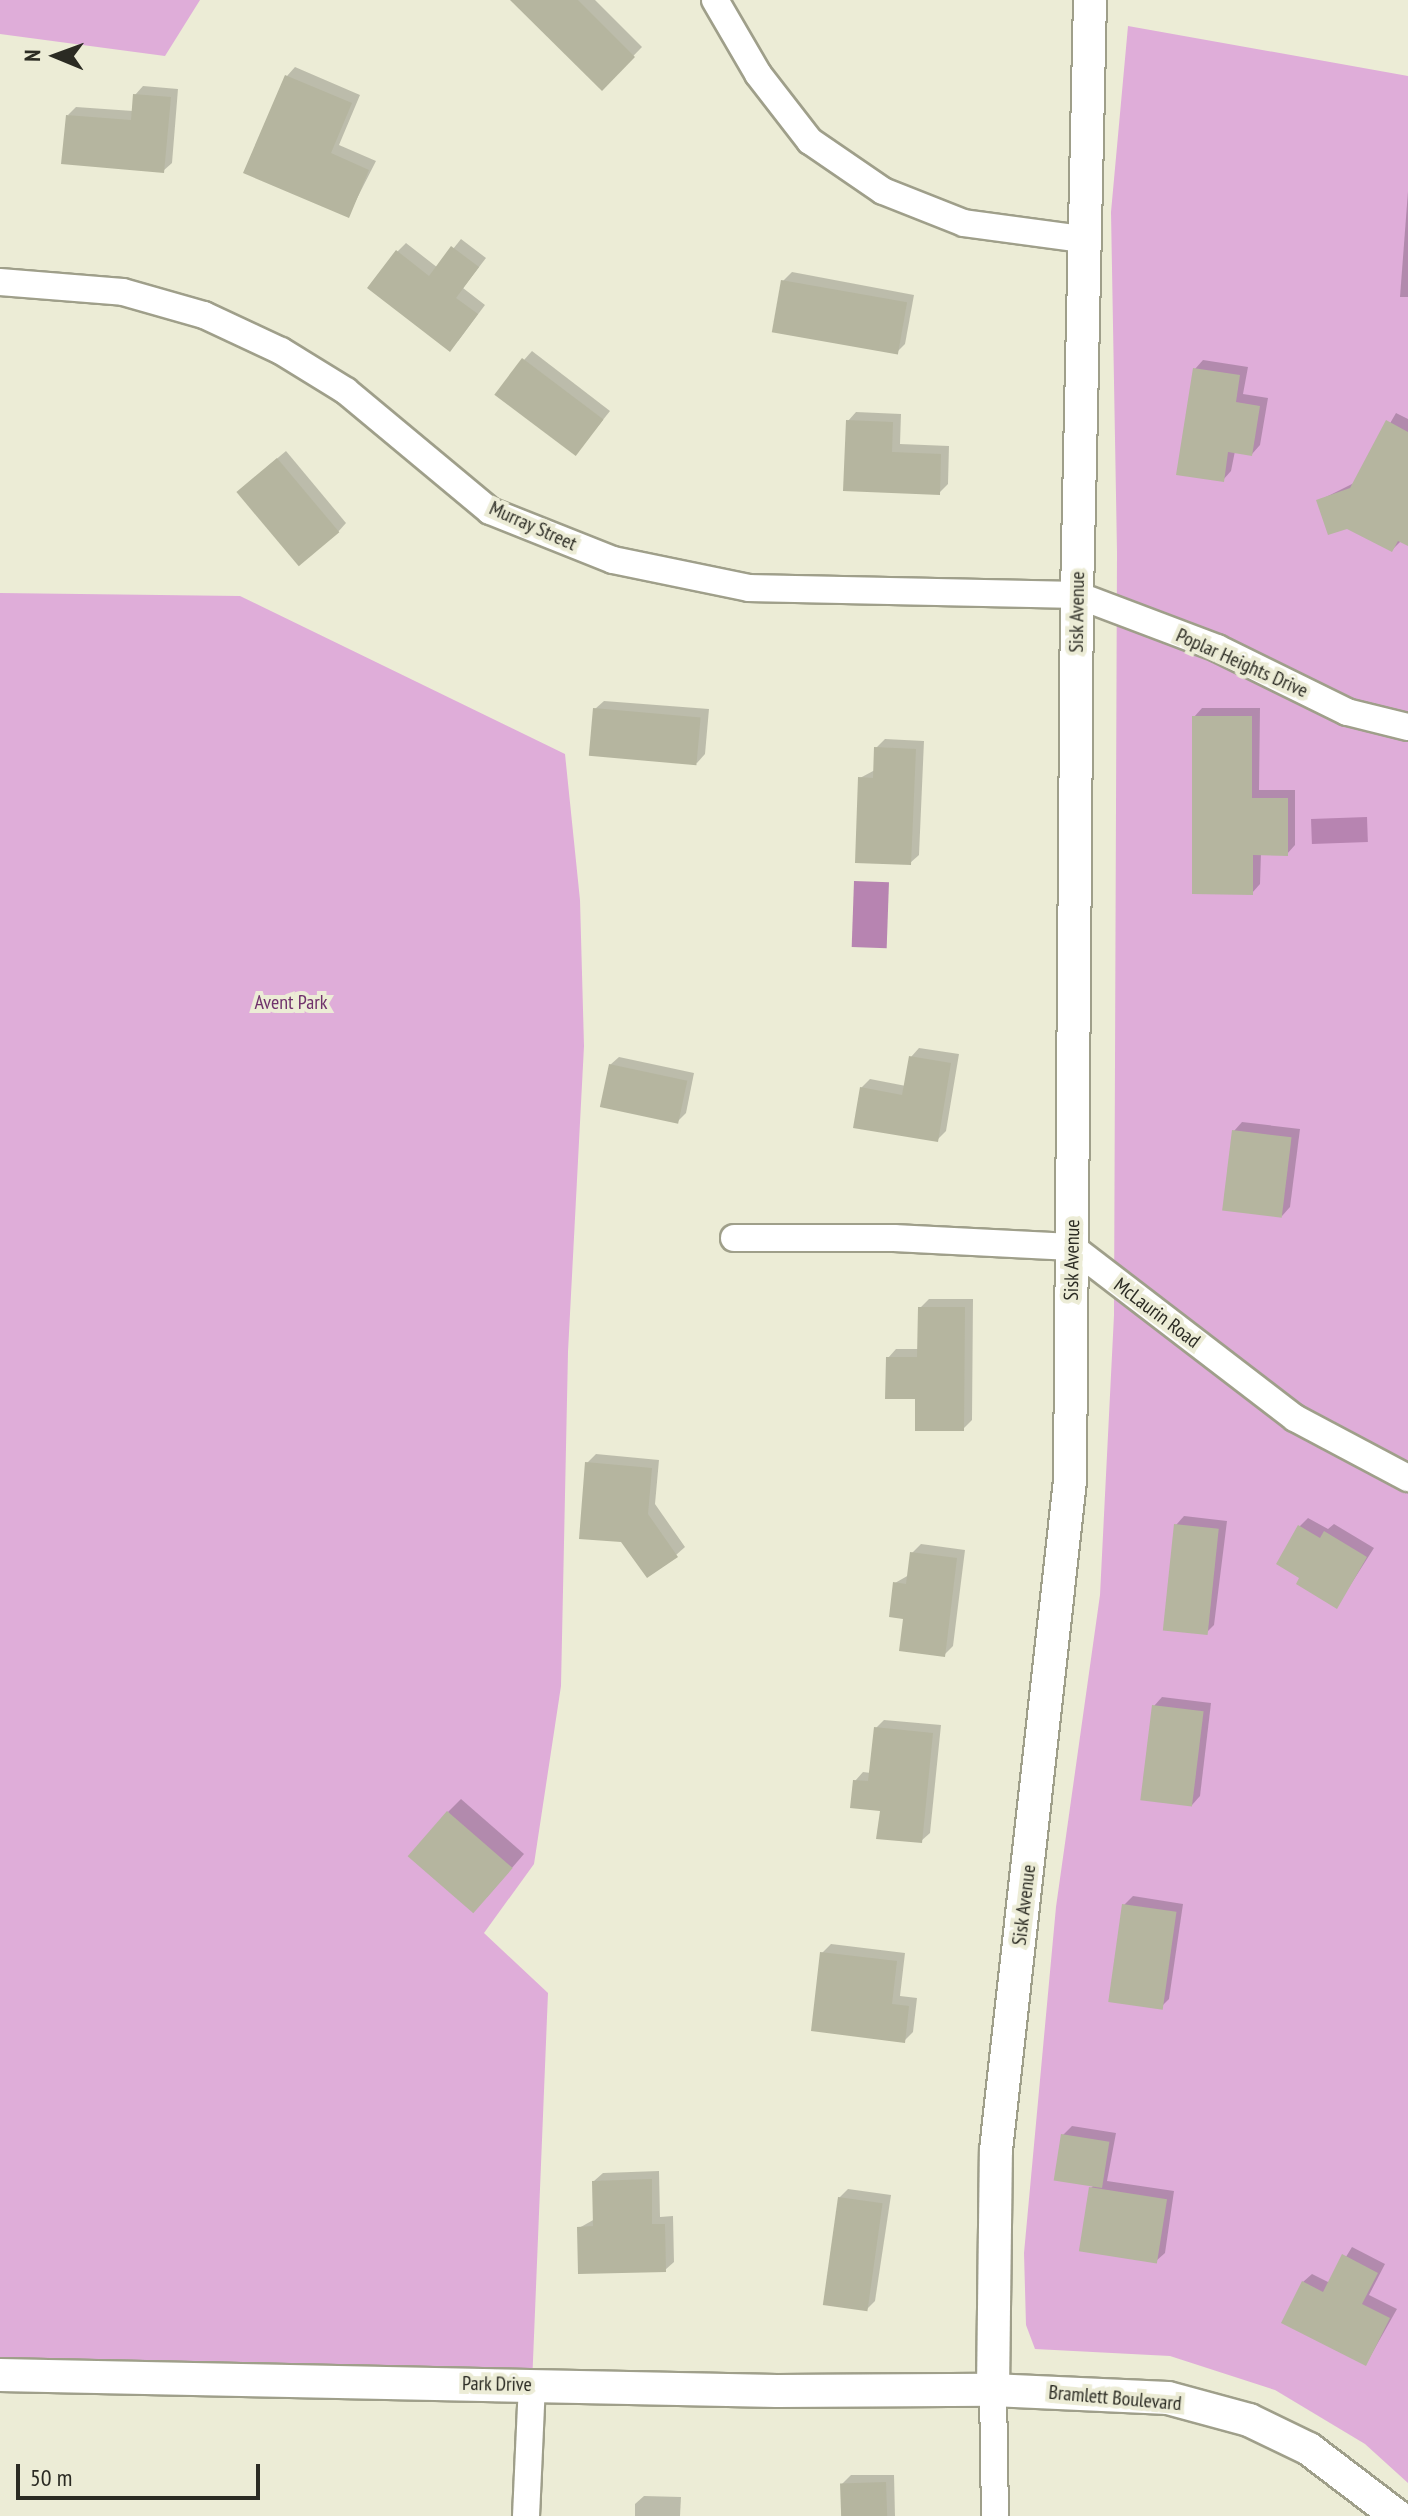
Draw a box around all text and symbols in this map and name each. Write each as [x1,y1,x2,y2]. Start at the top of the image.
north arrow [16,16,96,96]
text: N [18,49,46,62]
street label: Murray Street [485,496,581,556]
street label: Sisk Avenue [1064,571,1090,653]
street label: Poplar Heights Drive [1172,623,1312,703]
park label: Avent Park [254,990,328,1014]
street label: Sisk Avenue [1059,1219,1085,1301]
street label: McLaurin Road [1109,1273,1205,1353]
street label: Sisk Avenue [1007,1863,1041,1947]
street label: Park Drive [462,2371,532,2397]
street label: Bramlett Boulevard [1048,2380,1182,2416]
scale bar [20,2448,264,2498]
text: 50 m [30,2462,72,2493]

